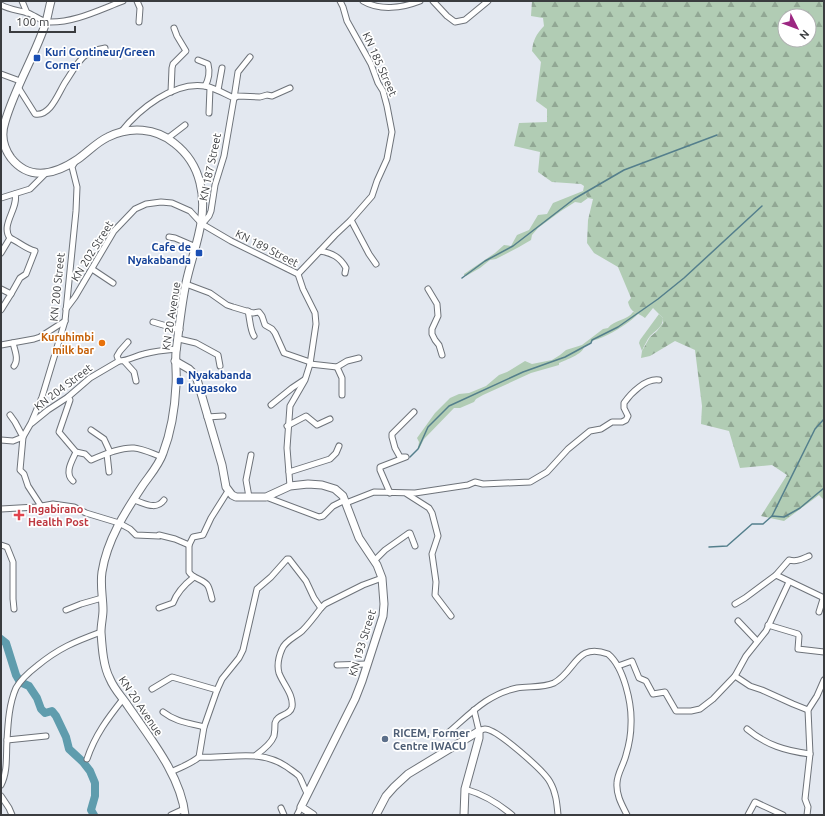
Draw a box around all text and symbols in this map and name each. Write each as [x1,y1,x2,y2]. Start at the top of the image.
scale bar [10,8,75,34]
north arrow [777,8,817,48]
text: 100 m [16,15,49,28]
text: N [797,28,812,42]
street label: KN 185 Street [361,30,400,99]
place label: Kuri Contineur/Green Corner [45,46,155,71]
marker: Kuri Contineur/Green Corner [32,53,42,63]
street label: KN 187 Street [197,131,223,202]
street label: KN 202 Street [69,218,116,283]
street label: KN 189 Street [234,227,301,269]
place label: Cafe de Nyakabanda [127,241,191,266]
marker: Cafe de Nyakabanda [194,248,204,258]
street label: KN 200 Street [47,251,67,322]
street label: KN 20 Avenue [160,281,182,351]
place label: Kuruhimbi milk bar [41,331,94,356]
marker: Kuruhimbi milk bar [97,338,107,348]
street label: KN 204 Street [32,361,95,413]
place label: Nyakabanda kugasoko [188,369,252,394]
marker: Nyakabanda kugasoko [175,376,185,386]
place label: Ingabirano Health Post [28,503,89,528]
marker: Ingabirano Health Post [13,509,25,521]
street label: KN 193 Street [346,608,378,678]
street label: KN 20 Avenue [117,674,165,738]
place label: RICEM, Former Centre IWACU [393,727,470,752]
marker: RICEM, Former Centre IWACU [380,734,390,744]

